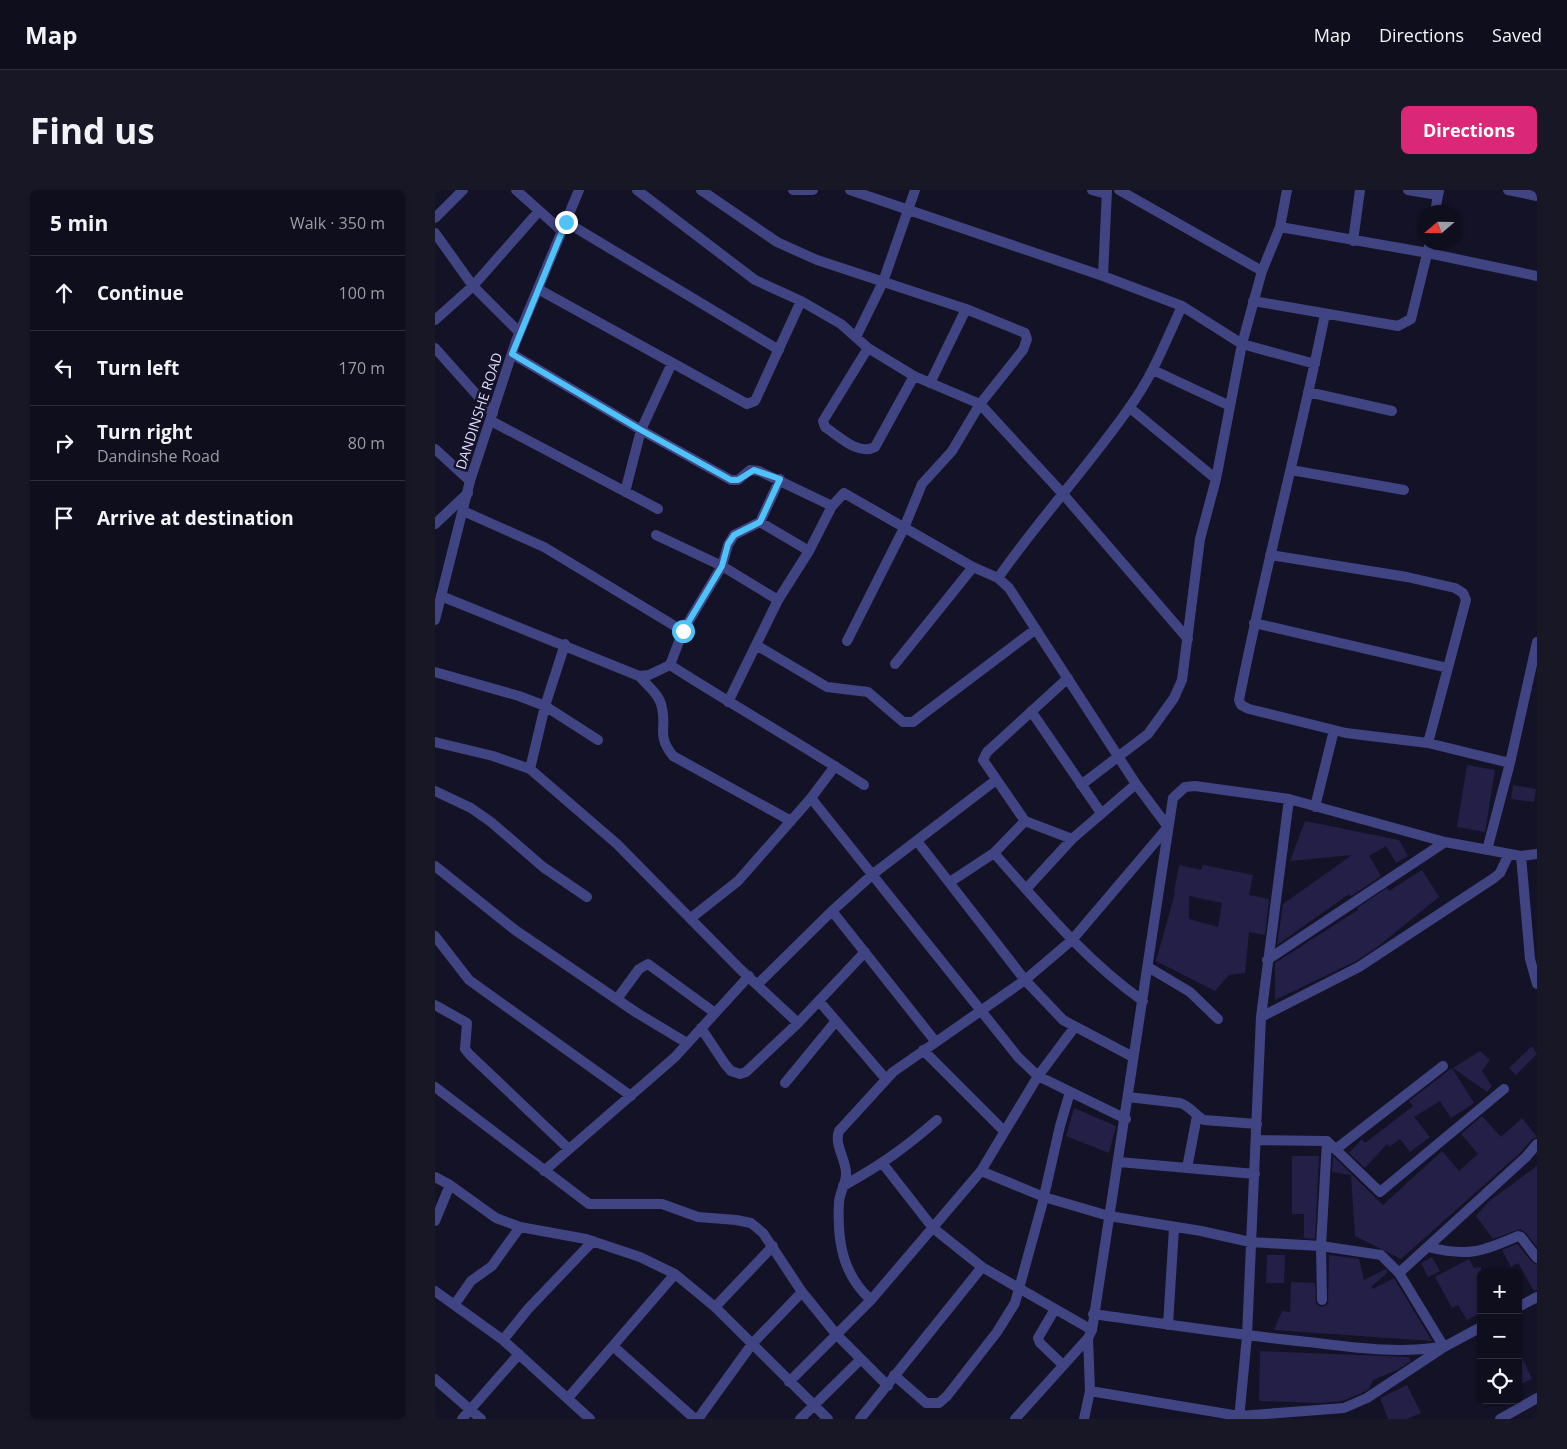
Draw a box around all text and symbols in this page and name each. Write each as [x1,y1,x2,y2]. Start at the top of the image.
text: Map [25,18,77,51]
text: Map [1314,23,1351,47]
text: Directions [1379,23,1464,47]
text: Saved [1492,23,1542,47]
button: Directions [1401,106,1537,154]
text: Find us [30,107,155,154]
north arrow [1417,205,1462,250]
text: 5 min [50,209,108,237]
route end [555,211,578,234]
text: Walk · 350 m [290,212,385,234]
icon: ahead [50,279,78,307]
text: Continue [97,280,184,306]
text: 100 m [339,282,385,304]
street label: DANDINSHE ROAD [451,350,506,472]
icon: left [50,354,78,382]
text: Turn left [97,355,179,381]
text: 170 m [339,357,385,379]
text: Turn right [97,419,192,445]
icon: right [50,429,78,457]
text: 80 m [348,432,385,454]
text: Dandinshe Road [97,445,220,467]
icon: arrive [50,504,78,532]
text: Arrive at destination [97,505,294,531]
route start [672,620,695,643]
map controls [1477,1269,1522,1404]
button: + [1477,1269,1522,1314]
button: − [1477,1314,1522,1359]
button: locate [1477,1359,1522,1404]

